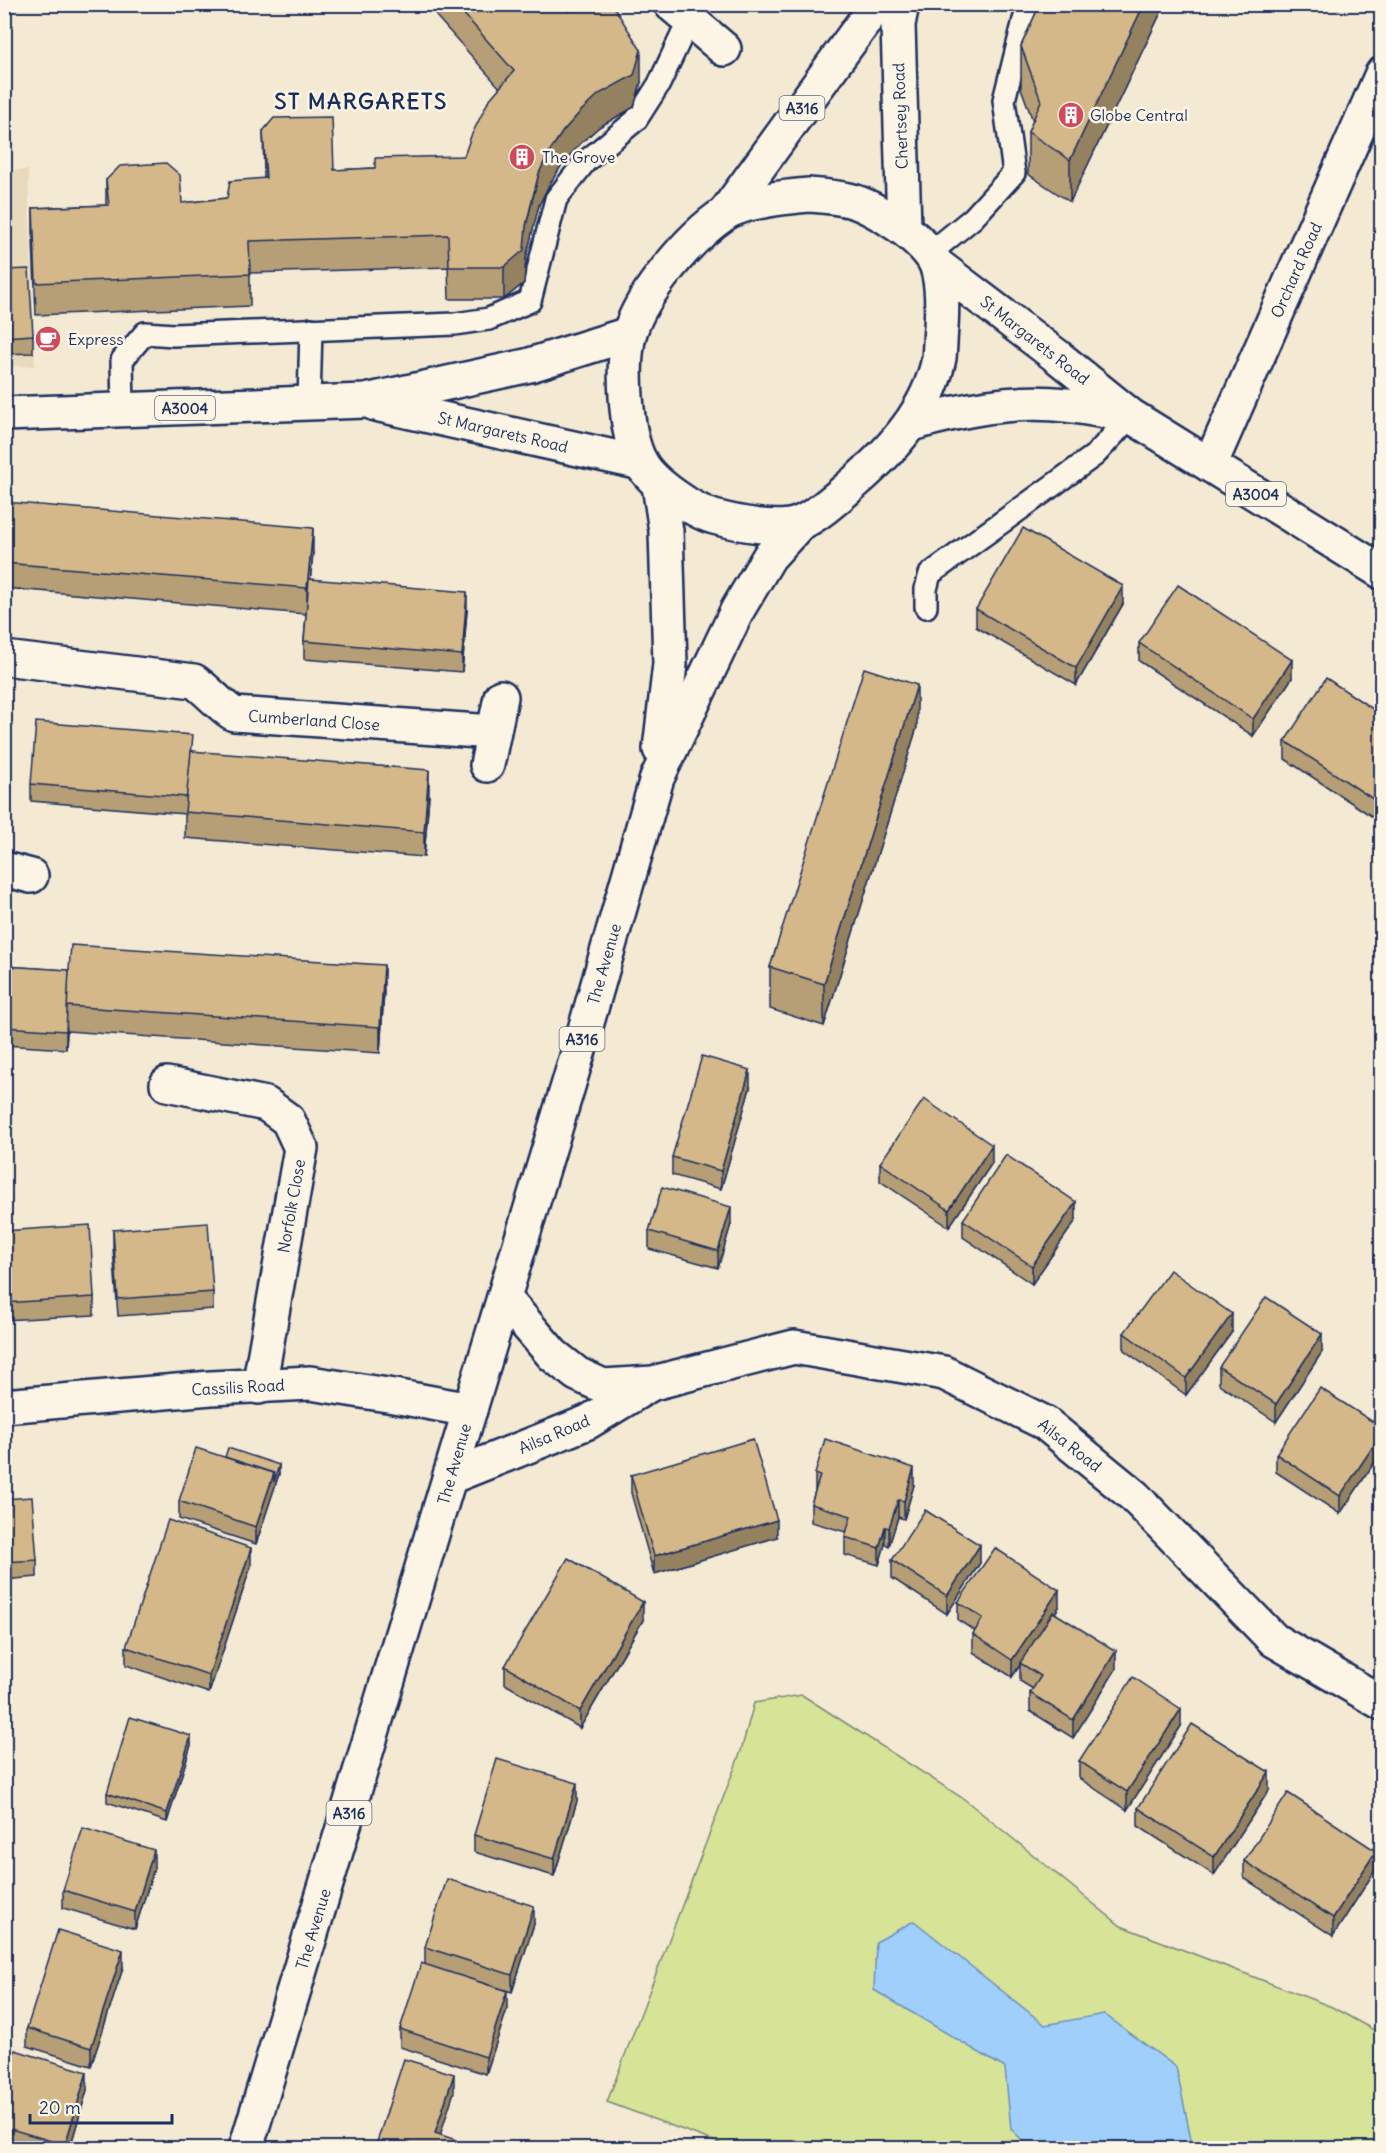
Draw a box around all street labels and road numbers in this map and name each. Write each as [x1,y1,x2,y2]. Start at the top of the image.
street label: Chertsey Road [888,62,912,170]
road number: A316 [780,96,824,120]
street label: Orchard Road [1266,219,1326,321]
street label: St Margarets Road [976,291,1094,389]
road number: A3004 [155,396,215,420]
street label: St Margarets Road [436,407,570,457]
road number: A3004 [1226,482,1286,506]
street label: Cumberland Close [248,705,380,735]
street label: The Avenue [583,921,625,1007]
road number: A316 [560,1027,604,1051]
street label: Norfolk Close [273,1157,309,1255]
street label: Cassilis Road [191,1375,285,1399]
street label: Ailsa Road [515,1410,593,1458]
street label: Ailsa Road [1034,1414,1106,1476]
street label: The Avenue [433,1421,475,1507]
road number: A316 [326,1801,372,1825]
street label: The Avenue [291,1886,335,1972]

